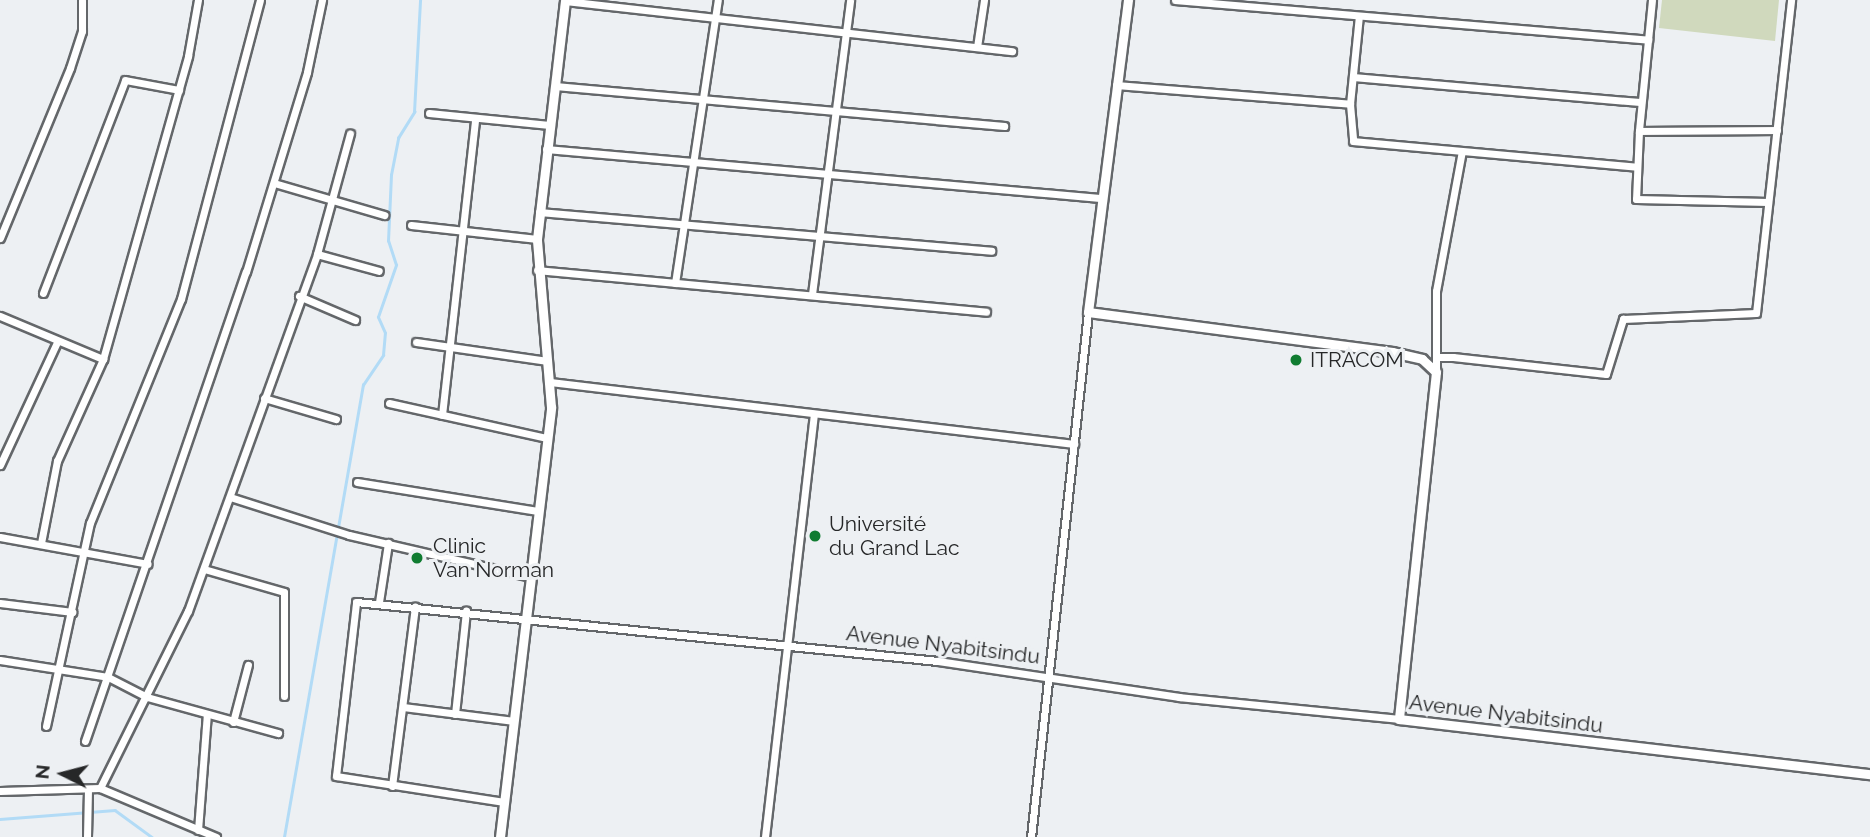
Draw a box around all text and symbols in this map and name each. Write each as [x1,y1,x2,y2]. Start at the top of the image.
place label: ITRACOM [1310,347,1404,373]
marker: ITRACOM [1288,352,1304,368]
place label: Université du Grand Lac [829,511,960,561]
marker: Université du Grand Lac [807,528,823,544]
place label: Clinic Van Norman [433,533,554,583]
marker: Clinic Van Norman [407,548,427,568]
street label: Avenue Nyabitsindu [845,621,1041,669]
street label: Avenue Nyabitsindu [1408,690,1604,738]
north arrow [28,739,98,809]
text: N [30,763,54,780]

